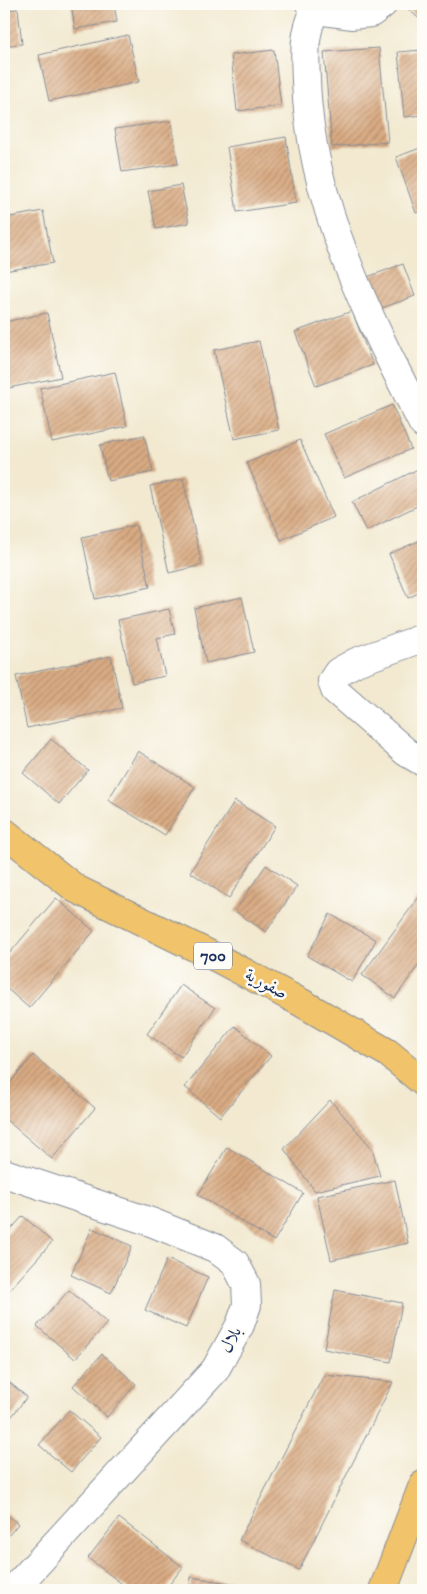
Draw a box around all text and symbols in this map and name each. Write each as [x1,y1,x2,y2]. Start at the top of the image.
road number: 700 [194,942,232,969]
street label: صفورية [241,964,291,1004]
street label: بلال [215,1323,247,1357]

